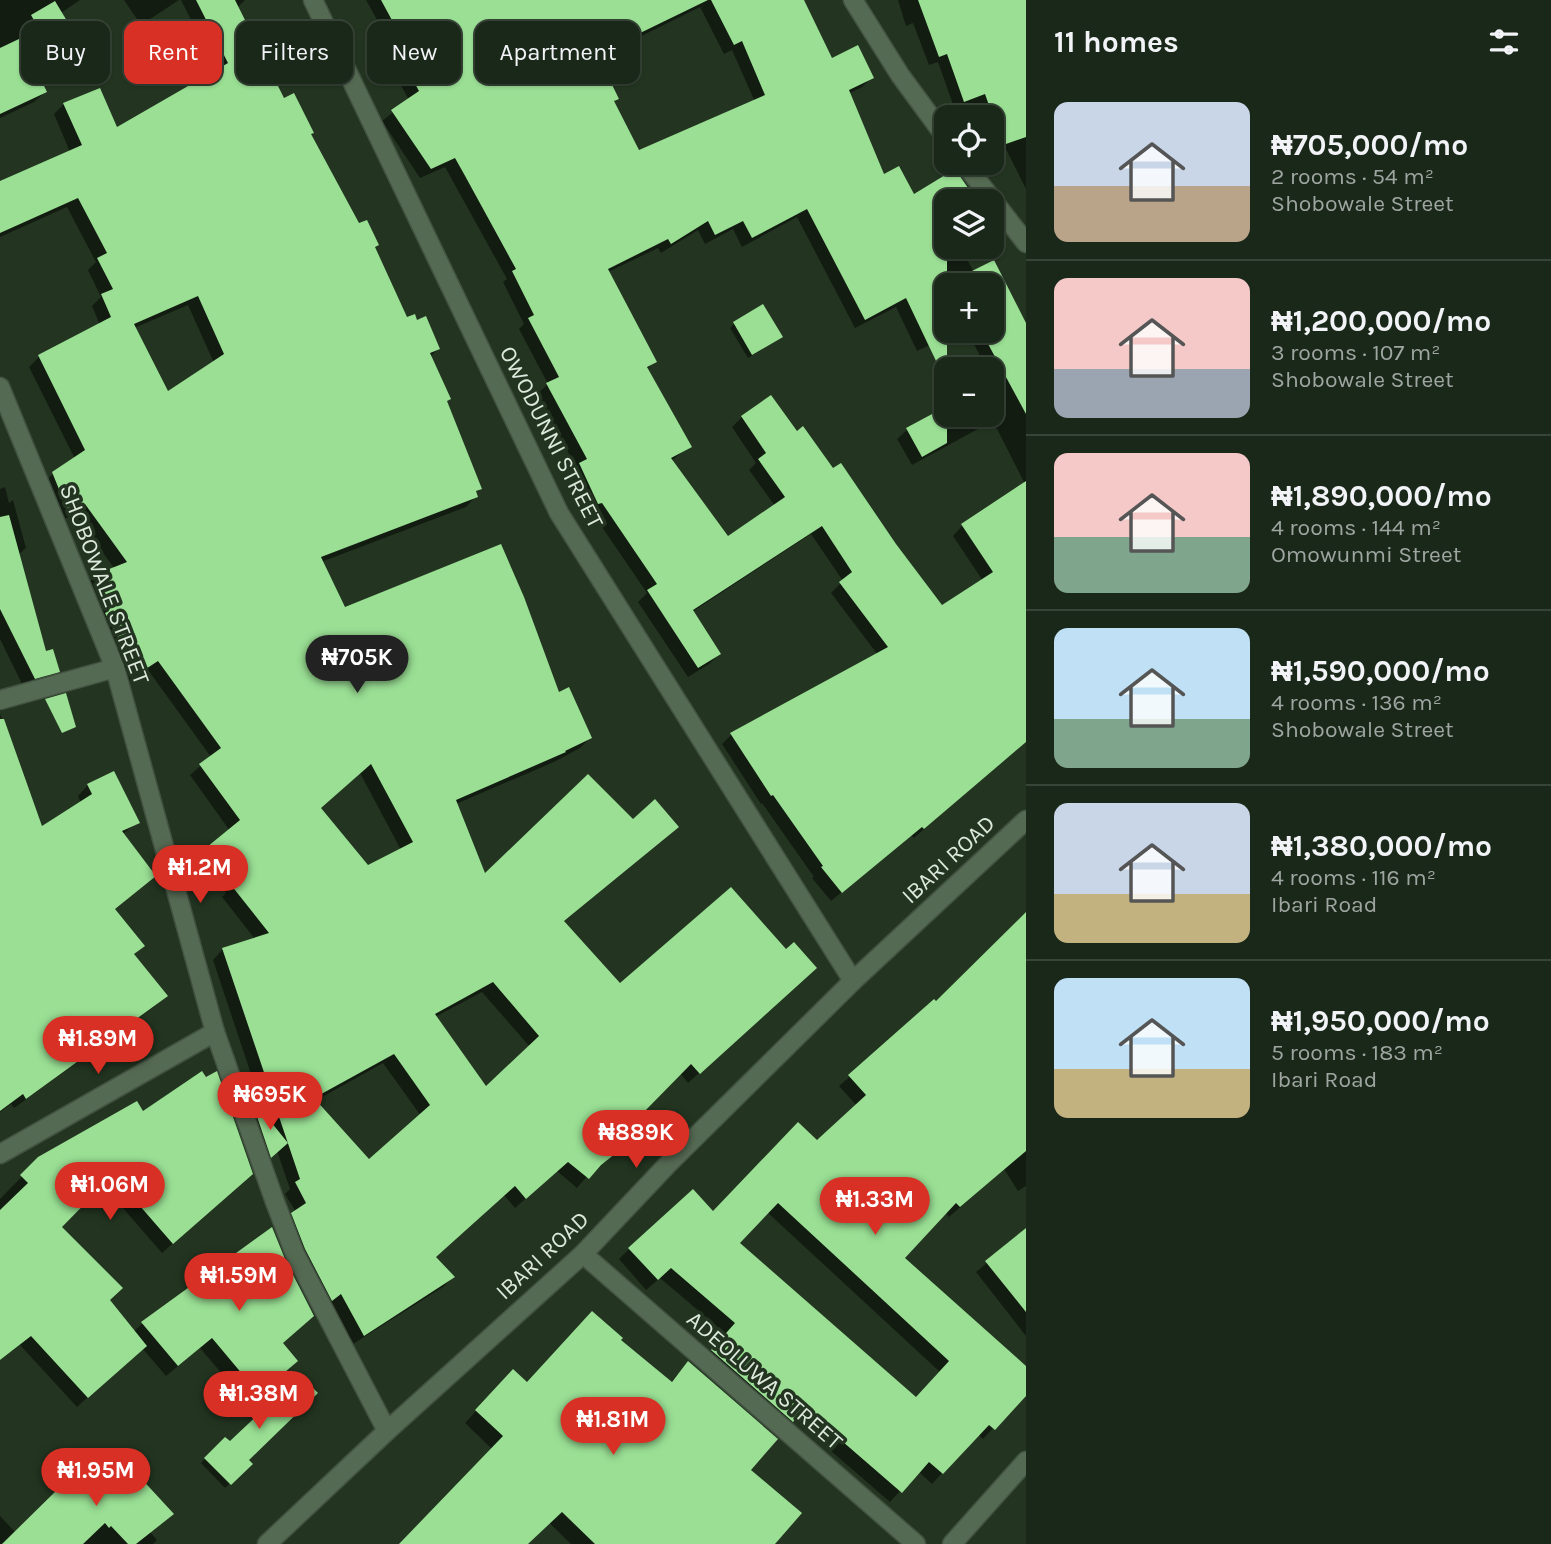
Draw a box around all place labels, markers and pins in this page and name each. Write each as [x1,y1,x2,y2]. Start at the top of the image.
pin: ₦705K [308,636,406,695]
pin: ₦1.2M [151,846,249,905]
pin: ₦1.89M [41,1016,155,1076]
pin: ₦695K [221,1072,319,1132]
pin: ₦889K [587,1110,685,1170]
pin: ₦1.06M [53,1162,167,1222]
pin: ₦1.33M [818,1178,932,1237]
pin: ₦1.59M [182,1254,296,1313]
pin: ₦1.38M [202,1372,316,1431]
pin: ₦1.81M [556,1398,670,1457]
pin: ₦1.95M [39,1448,153,1508]

